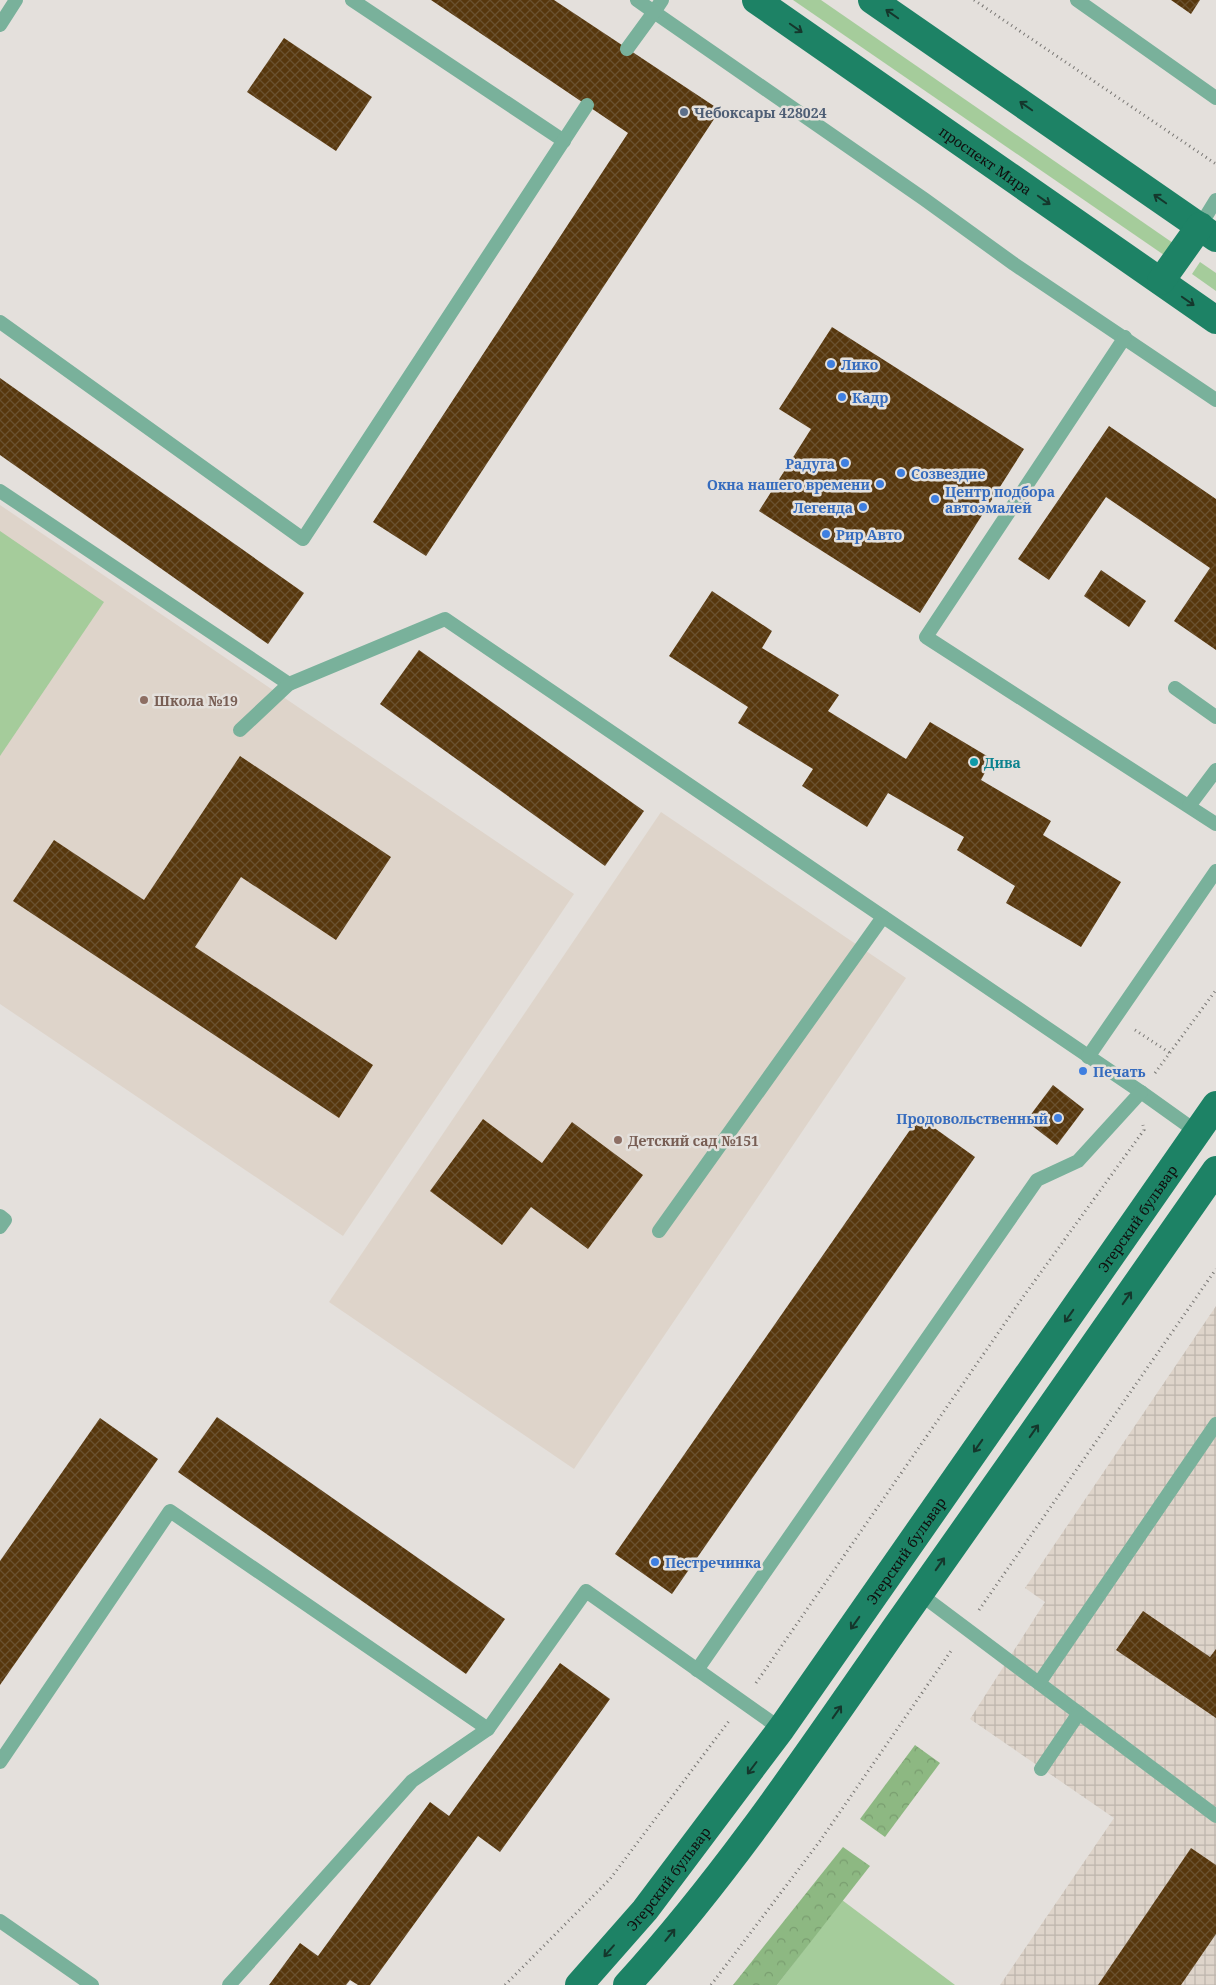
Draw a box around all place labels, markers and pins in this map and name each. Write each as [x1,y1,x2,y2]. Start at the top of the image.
place label: Чебоксары 428024 [694,103,827,122]
marker: Чебоксары 428024 [678,106,690,118]
place label: Лико [841,355,878,374]
marker: Лико [825,358,837,370]
place label: Кадр [852,388,888,407]
marker: Кадр [836,391,848,403]
place label: Радуга [785,454,835,473]
marker: Радуга [839,457,851,469]
place label: Созвездие [911,464,986,483]
marker: Созвездие [895,467,907,479]
place label: Окна нашего времени [707,475,870,494]
marker: Окна нашего времени [874,478,886,490]
place label: Центр подбора автоэмалей [945,482,1055,517]
marker: Центр подбора автоэмалей [929,493,941,505]
place label: Легенда [793,498,853,517]
marker: Легенда [857,501,869,513]
place label: Рир Авто [836,525,902,544]
marker: Рир Авто [820,528,832,540]
place label: Школа №19 [154,691,238,710]
marker: Школа №19 [138,694,150,706]
place label: Дива [984,753,1021,772]
marker: Дива [968,756,980,768]
place label: Печать [1093,1062,1145,1081]
marker: Печать [1077,1065,1089,1077]
place label: Продовольственный [896,1109,1048,1128]
marker: Продовольственный [1052,1112,1064,1124]
place label: Детский сад №151 [628,1131,759,1150]
marker: Детский сад №151 [612,1134,624,1146]
place label: Пестречинка [665,1553,761,1572]
marker: Пестречинка [649,1556,661,1568]

